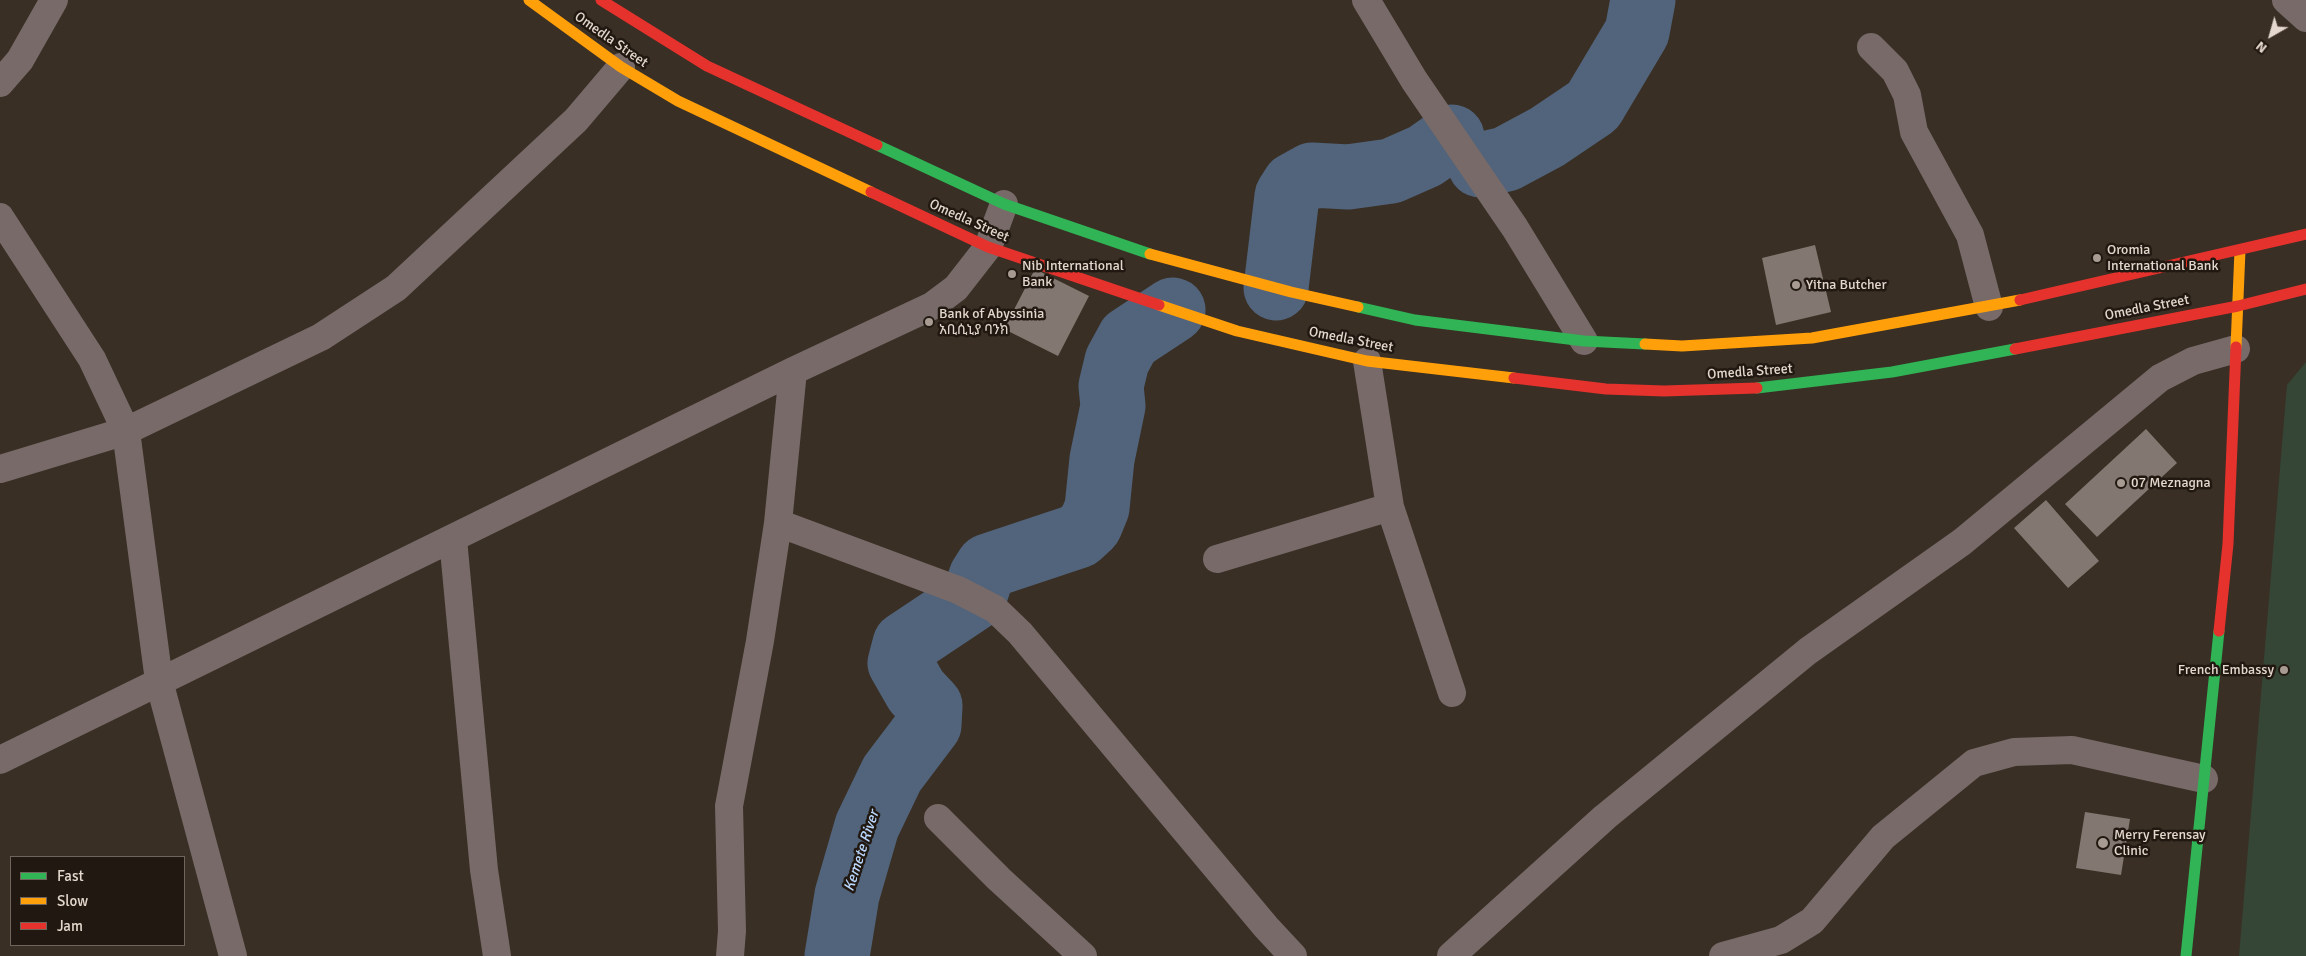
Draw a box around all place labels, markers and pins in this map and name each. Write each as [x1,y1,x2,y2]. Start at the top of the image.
place label: Oromia International Bank [2107,242,2218,274]
marker: Oromia International Bank [2091,252,2103,264]
place label: Nib International Bank [1022,258,1124,290]
marker: Nib International Bank [1006,268,1018,280]
place label: Yitna Butcher [1806,277,1887,293]
marker: Yitna Butcher [1790,279,1802,291]
place label: Bank of Abyssinia አቢሲኒያ ባንክ [939,306,1044,338]
marker: Bank of Abyssinia አቢሲኒያ ባንክ [923,316,935,328]
place label: 07 Meznagna [2131,475,2211,491]
marker: 07 Meznagna [2115,477,2127,489]
place label: French Embassy [2178,662,2274,678]
marker: French Embassy [2278,664,2290,676]
place label: Merry Ferensay Clinic [2114,827,2206,860]
marker: Merry Ferensay Clinic [2096,836,2110,850]

